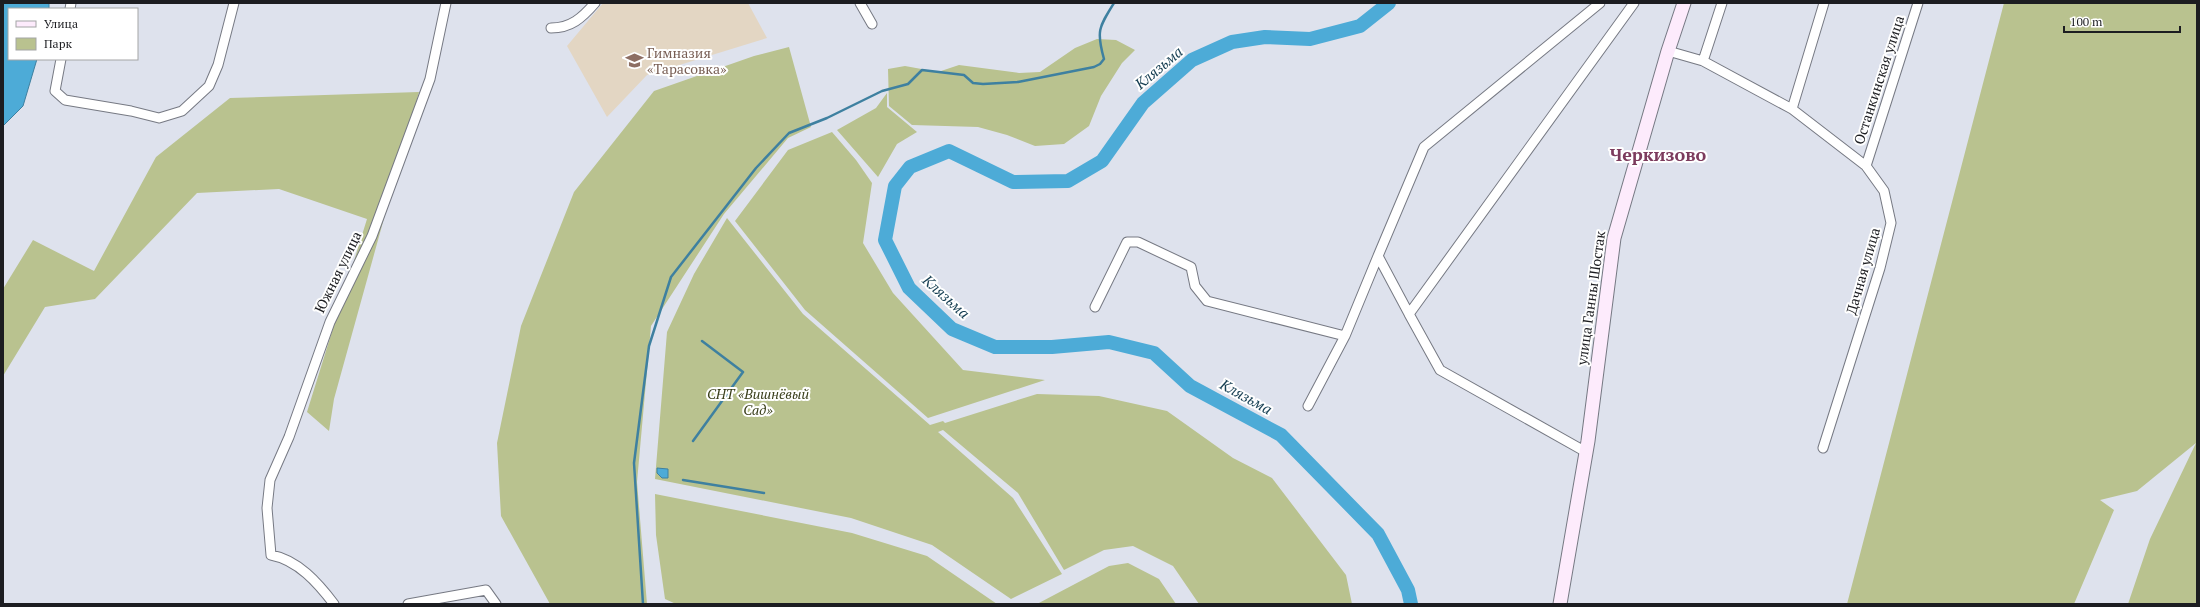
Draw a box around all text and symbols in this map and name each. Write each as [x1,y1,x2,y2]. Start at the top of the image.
legend [8,8,138,60]
scale bar [2064,8,2180,34]
street label: Останкинская улица [1849,13,1908,147]
text: 100 m [2070,14,2103,29]
text: Улица [44,16,78,31]
text: Парк [44,36,72,51]
water label: Клязьма [1129,41,1186,94]
place label: Гимназия «Тарасовка» [647,43,727,78]
school or university icon: Гимназия «Тарасовка» [624,51,644,71]
district label: Черкизово [1610,142,1706,166]
street label: Дачная улица [1841,225,1884,317]
street label: Южная улица [310,228,365,316]
street label: улица Ганны Шостак [1572,229,1609,367]
water label: Клязьма [918,269,974,323]
water label: Клязьма [1216,373,1276,419]
park label: СНТ «Вишнёвый Сад» [707,384,810,419]

